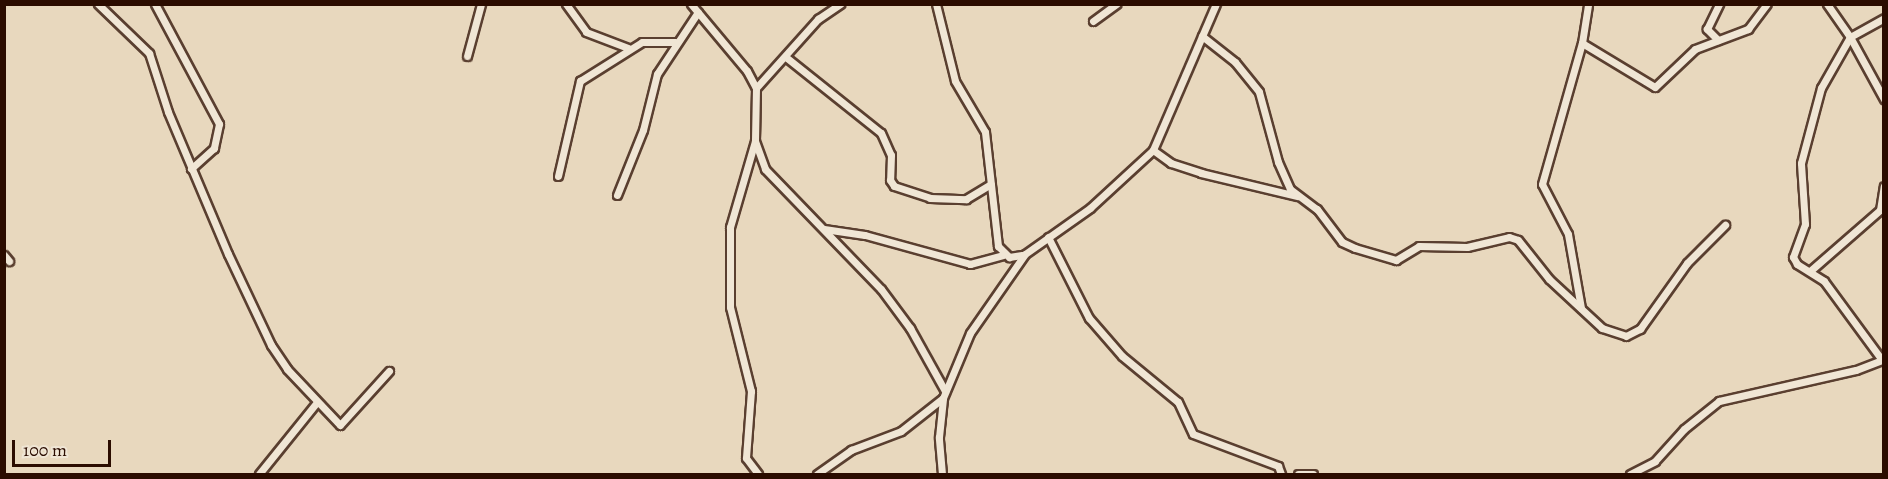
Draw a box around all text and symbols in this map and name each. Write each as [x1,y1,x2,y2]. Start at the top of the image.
scale bar [15,428,114,466]
text: 100 m [23,438,67,462]

